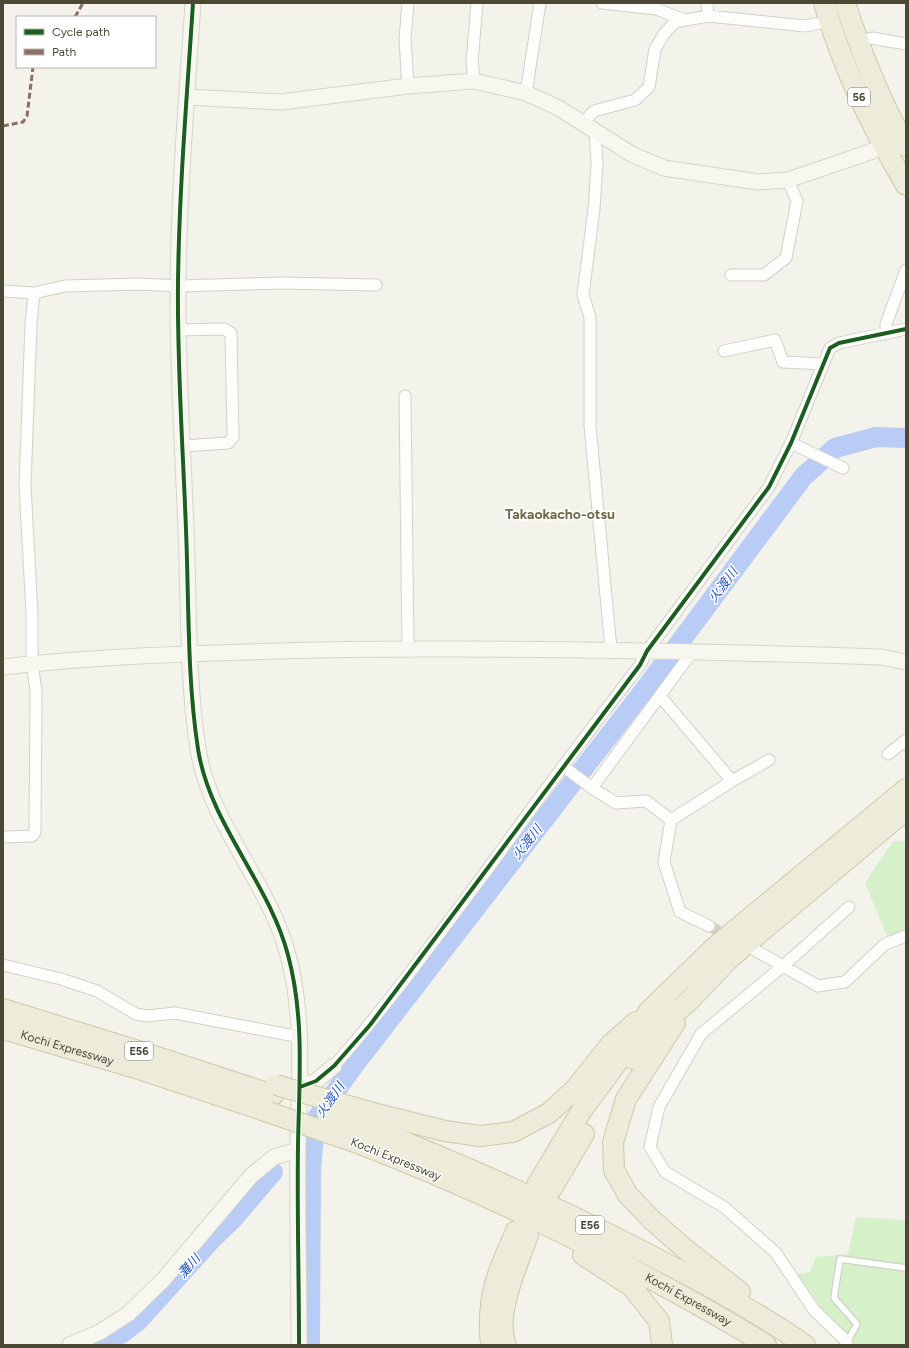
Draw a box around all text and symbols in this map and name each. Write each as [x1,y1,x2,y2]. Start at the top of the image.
legend [16,16,156,68]
text: Cycle path [52,25,110,39]
text: Path [52,45,76,59]
road number: 56 [848,88,870,106]
district label: Takaokacho-otsu [505,506,615,523]
water label: 火渡川 [705,563,742,605]
water label: 火渡川 [509,820,546,862]
street label: Kochi Expressway [19,1028,116,1069]
road number: E56 [125,1042,153,1060]
water label: 火渡川 [313,1078,348,1120]
street label: Kochi Expressway [349,1134,444,1184]
road number: E56 [576,1216,604,1234]
water label: 灘川 [175,1250,205,1281]
street label: Kochi Expressway [643,1270,735,1329]

